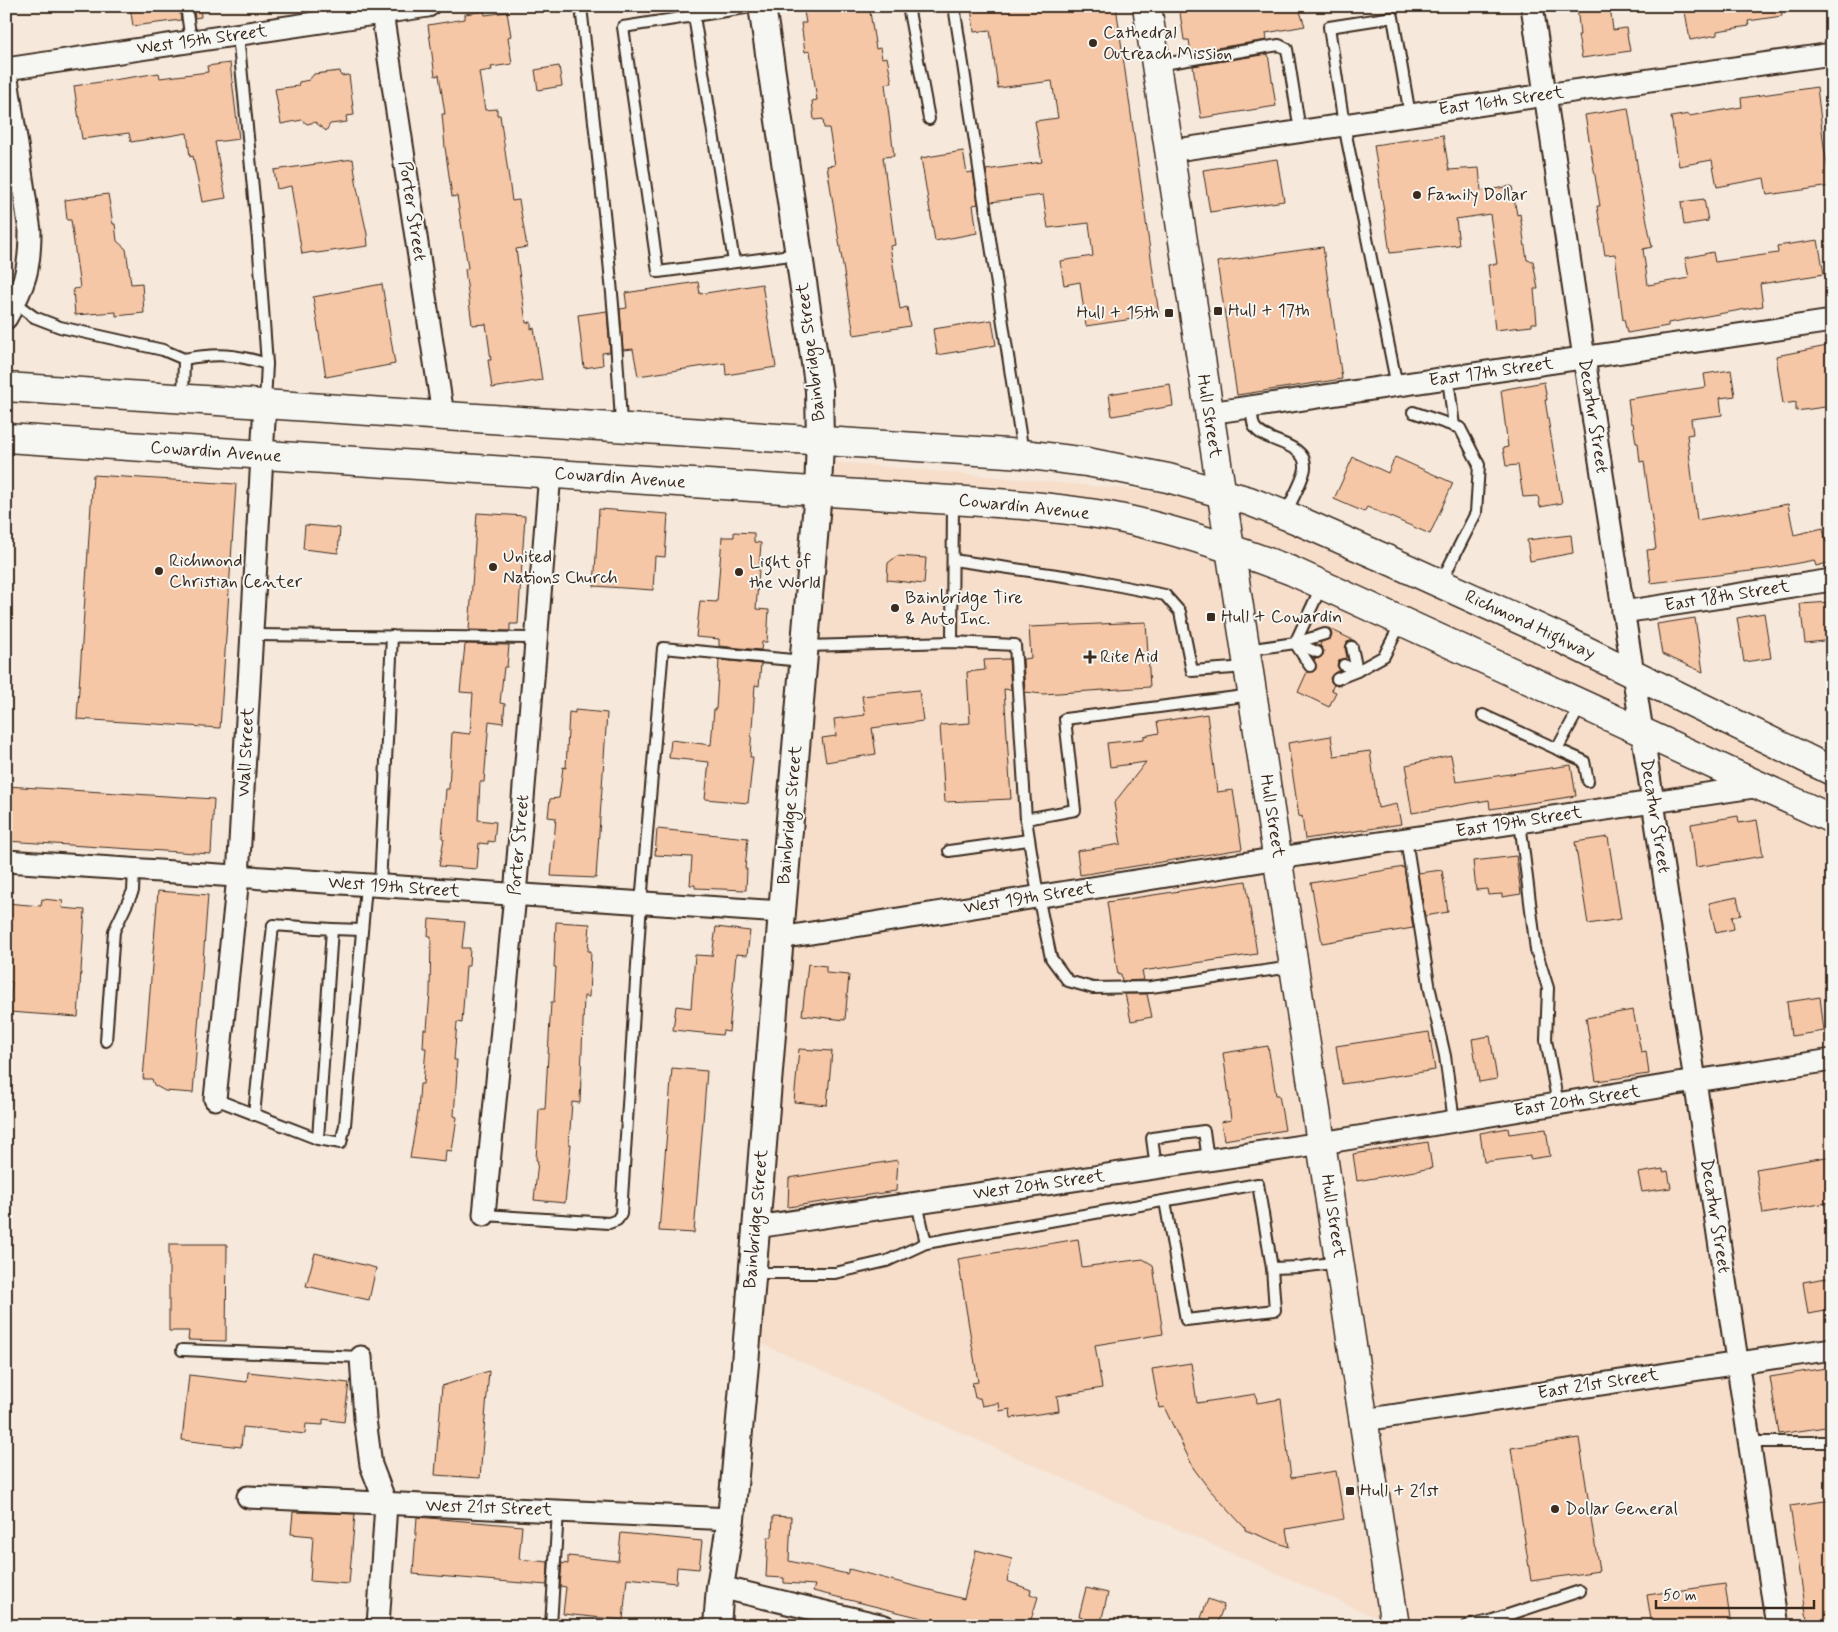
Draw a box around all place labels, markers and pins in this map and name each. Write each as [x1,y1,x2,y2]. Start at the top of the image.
place label: Cathedral Outreach Mission [1103,21,1232,66]
marker: Cathedral Outreach Mission [1087,37,1099,49]
place label: Family Dollar [1427,183,1528,207]
marker: Family Dollar [1411,189,1423,201]
place label: Hull + 17th [1228,299,1310,323]
place label: Hull + 15th [1076,301,1159,325]
marker: Hull + 17th [1212,305,1224,317]
marker: Hull + 15th [1163,307,1175,319]
place label: United Nations Church [503,545,618,590]
place label: Richmond Christian Center [169,549,303,594]
place label: Light of the World [749,550,821,595]
marker: United Nations Church [487,561,499,573]
marker: Richmond Christian Center [153,565,165,577]
marker: Light of the World [733,566,745,578]
place label: Bainbridge Tire & Auto Inc. [905,586,1023,631]
marker: Bainbridge Tire & Auto Inc. [889,602,901,614]
place label: Hull + Cowardin [1221,605,1342,629]
marker: Hull + Cowardin [1205,611,1217,623]
place label: Rite Aid [1100,645,1158,669]
marker: Rite Aid [1084,651,1096,663]
place label: Hull + 21st [1360,1479,1439,1503]
marker: Hull + 21st [1344,1485,1356,1497]
place label: Dollar General [1565,1497,1678,1521]
marker: Dollar General [1549,1503,1561,1515]

